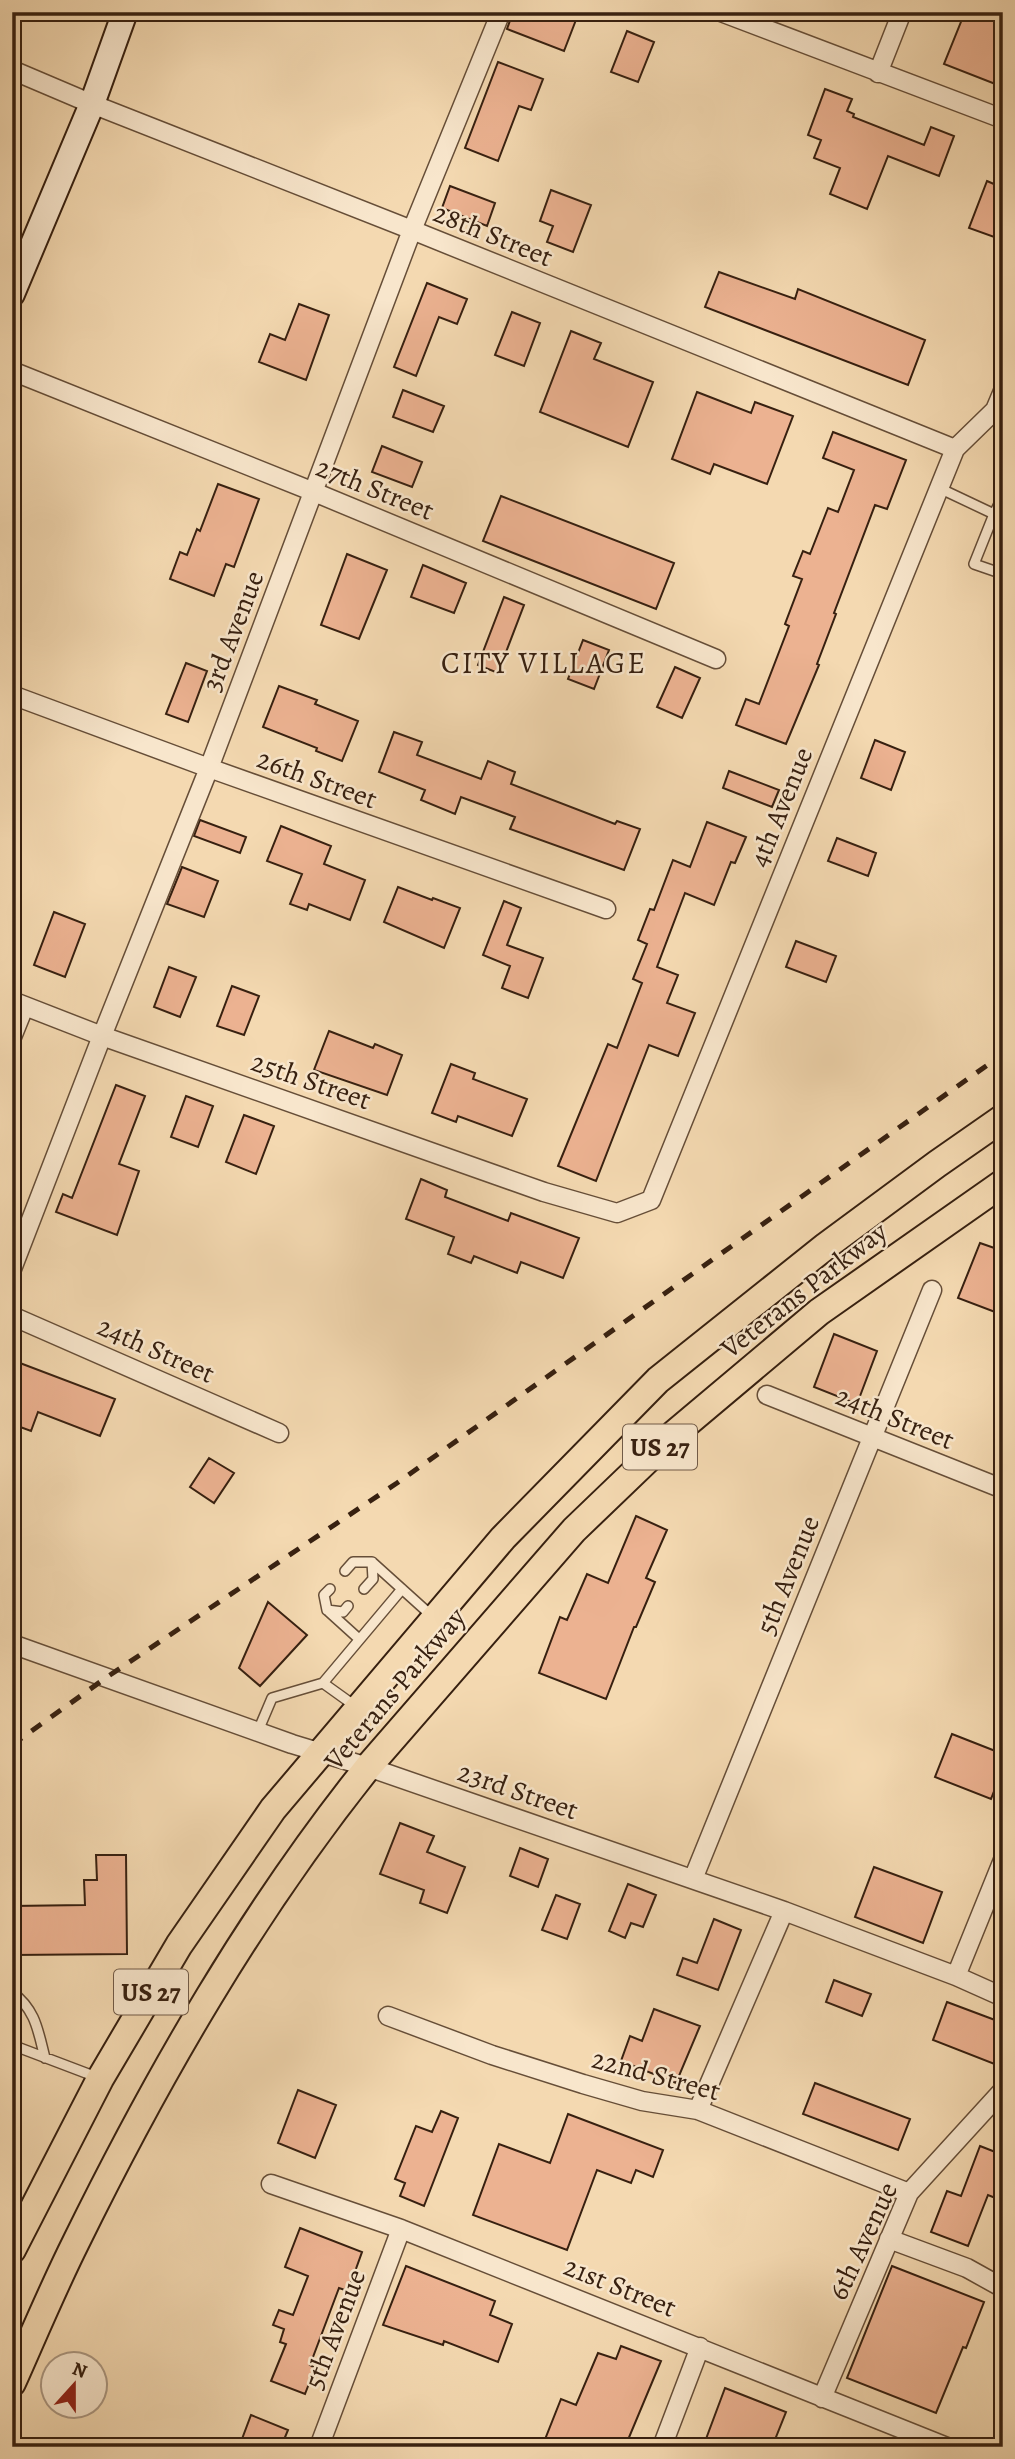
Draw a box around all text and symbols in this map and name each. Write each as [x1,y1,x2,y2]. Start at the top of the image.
street label: 28th Street [428,194,558,276]
street label: 27th Street [311,448,439,530]
street label: 3rd Avenue [193,565,273,697]
district label: CITY VILLAGE [441,643,647,683]
street label: 26th Street [252,740,382,818]
street label: 4th Avenue [740,742,822,872]
street label: 25th Street [246,1043,376,1119]
street label: Veterans Parkway [712,1213,896,1368]
street label: 24th Street [91,1307,221,1393]
street label: 24th Street [830,1377,960,1459]
road number: US 27 [623,1424,697,1470]
street label: 5th Avenue [747,1510,829,1640]
street label: Veterans Parkway [315,1599,475,1779]
street label: 23rd Street [453,1753,583,1829]
road number: US 27 [114,1969,188,2014]
street label: 22nd Street [588,2040,724,2110]
street label: 6th Avenue [819,2176,907,2306]
street label: 21st Street [558,2247,682,2327]
street label: 5th Avenue [295,2264,375,2394]
north arrow [38,2350,108,2420]
text: N [69,2355,91,2385]

